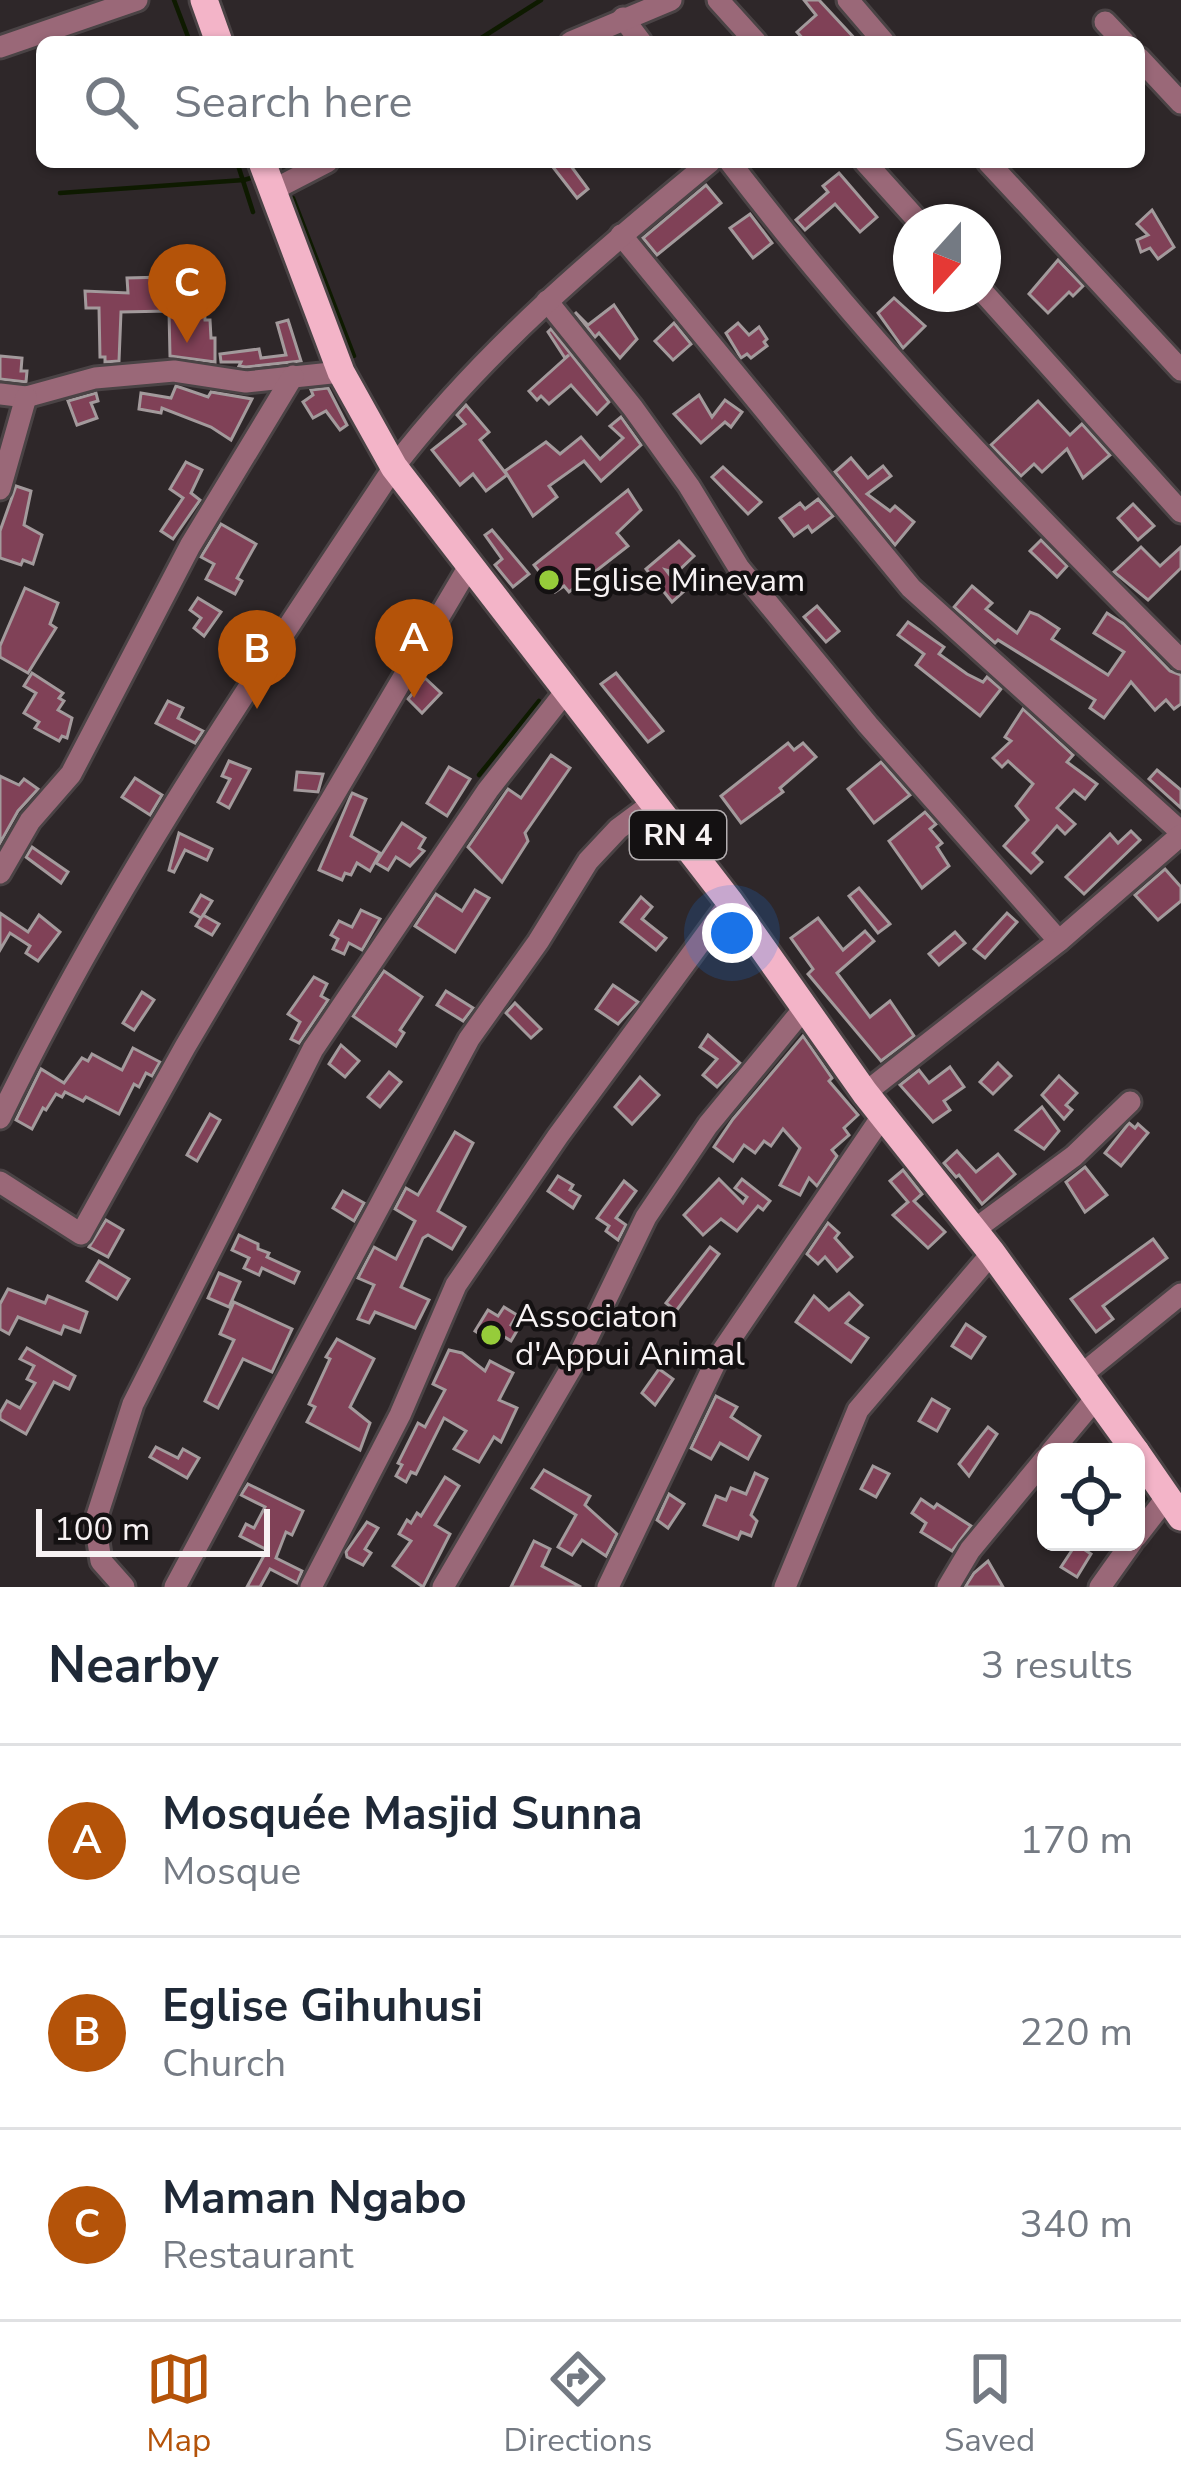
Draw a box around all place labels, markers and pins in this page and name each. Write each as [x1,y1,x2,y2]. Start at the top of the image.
pin: C [148,244,226,343]
place label: Eglise Minevam [573,558,805,603]
marker: Eglise Minevam [536,567,562,593]
pin: A [375,599,453,698]
pin: B [218,610,296,709]
place label: Associaton d'Appui Animal [515,1294,745,1377]
marker: Associaton d'Appui Animal [478,1322,504,1348]

